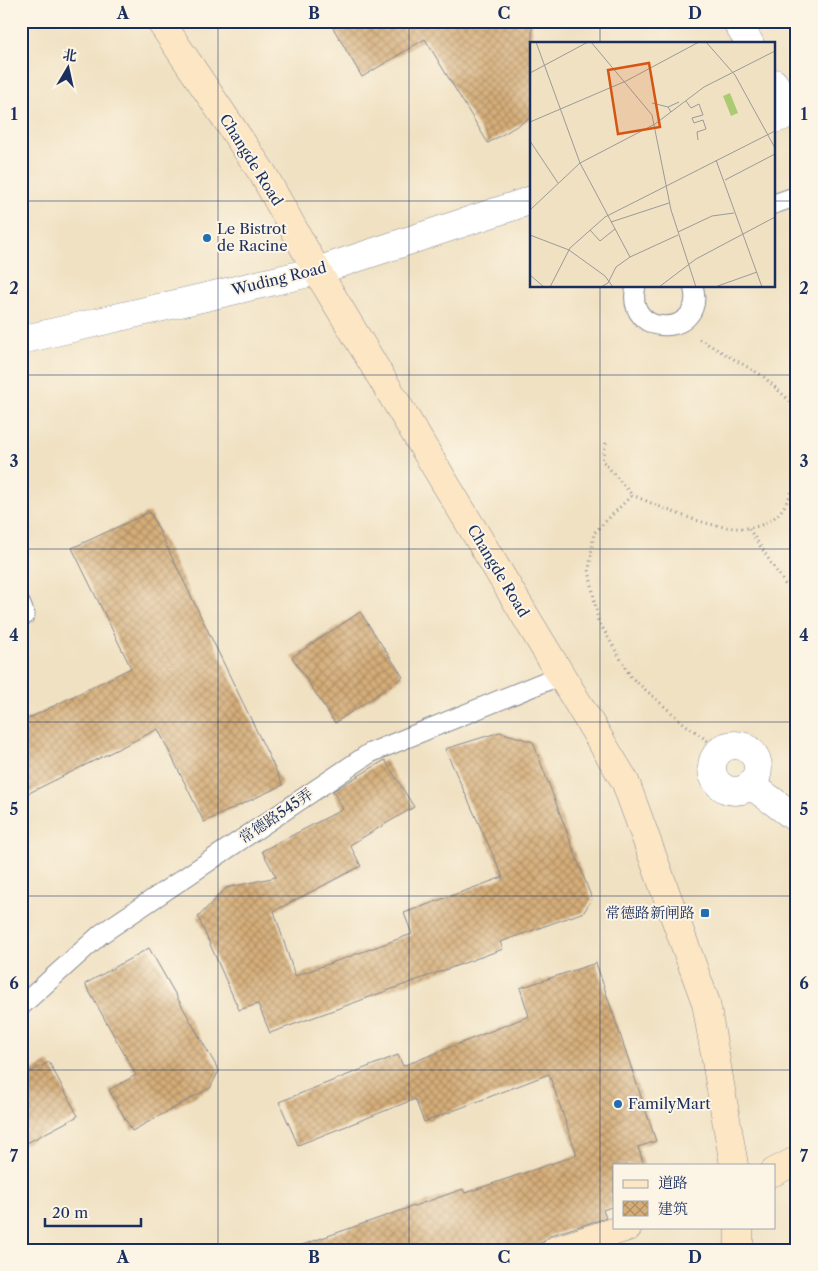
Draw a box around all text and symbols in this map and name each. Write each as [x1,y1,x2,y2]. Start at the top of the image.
text: A [116,3,130,23]
text: B [308,3,320,23]
text: C [498,3,510,23]
text: D [688,3,702,23]
north arrow [42,42,92,92]
inset map [530,42,776,288]
text: 北 [62,45,78,65]
text: 1 [10,104,18,124]
text: 1 [800,104,808,124]
street label: Changde Road [216,110,287,209]
place label: Le Bistrot de Racine [217,219,288,255]
marker: Le Bistrot de Racine [201,232,213,244]
street label: Wuding Road [229,258,328,300]
text: 2 [9,278,19,298]
text: 2 [799,278,809,298]
text: 3 [9,451,19,471]
text: 3 [799,451,809,471]
street label: Changde Road [463,521,534,621]
text: 4 [9,625,19,645]
text: 4 [799,625,809,645]
street label: 常德路545弄 [235,784,316,847]
text: 5 [10,799,19,819]
text: 5 [800,799,809,819]
place label: 常德路新闸路 [605,903,695,922]
marker: 常德路新闸路 [699,907,711,919]
text: 6 [9,973,19,993]
text: 6 [799,973,809,993]
place label: FamilyMart [628,1094,711,1113]
marker: FamilyMart [612,1098,624,1110]
text: 7 [10,1146,19,1166]
text: 7 [800,1146,809,1166]
legend [613,1164,776,1228]
text: 道路 [658,1173,688,1192]
scale bar [45,1196,141,1228]
text: 建筑 [658,1199,688,1218]
text: 20 m [52,1203,88,1222]
text: A [116,1247,130,1267]
text: B [308,1247,320,1267]
text: C [498,1247,510,1267]
text: D [688,1247,702,1267]

